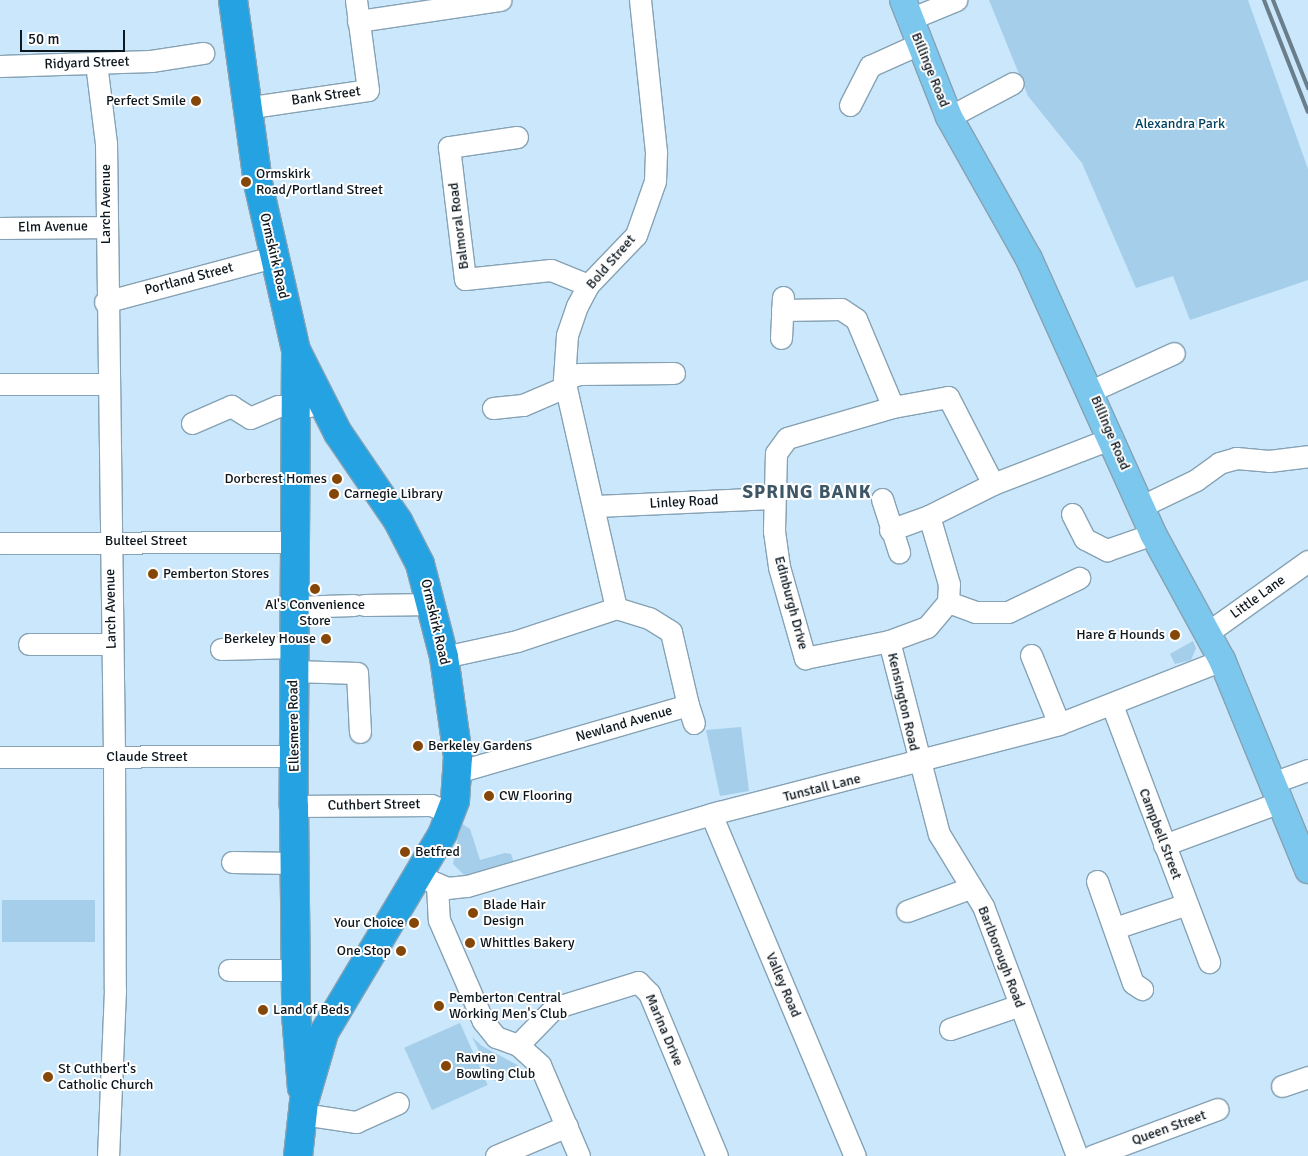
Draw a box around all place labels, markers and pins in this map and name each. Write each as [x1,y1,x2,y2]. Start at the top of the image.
place label: Perfect Smile [106,93,186,109]
marker: Perfect Smile [190,95,202,107]
place label: Ormskirk Road/Portland Street [256,166,383,198]
marker: Ormskirk Road/Portland Street [240,176,252,188]
place label: Dorbcrest Homes [224,471,327,487]
marker: Dorbcrest Homes [331,473,343,485]
place label: Carnegie Library [344,486,443,502]
marker: Carnegie Library [328,488,340,500]
place label: Pemberton Stores [163,566,269,582]
marker: Pemberton Stores [147,568,159,580]
marker: Al's Convenience Store [309,583,321,595]
place label: Al's Convenience Store [265,597,365,630]
place label: Hare & Hounds [1076,627,1165,643]
marker: Hare & Hounds [1169,629,1181,641]
place label: Berkeley House [224,631,316,647]
marker: Berkeley House [320,633,332,645]
place label: Berkeley Gardens [428,738,532,754]
marker: Berkeley Gardens [412,740,424,752]
place label: CW Flooring [499,788,572,804]
marker: CW Flooring [483,790,495,802]
place label: Betfred [415,844,460,860]
marker: Betfred [399,846,411,858]
place label: Blade Hair Design [483,897,546,930]
marker: Blade Hair Design [467,907,479,919]
place label: Your Choice [334,915,404,931]
marker: Your Choice [408,917,420,929]
place label: Whittles Bakery [480,935,575,951]
marker: Whittles Bakery [464,937,476,949]
place label: One Stop [337,943,391,959]
marker: One Stop [395,945,407,957]
place label: Pemberton Central Working Men's Club [449,990,567,1022]
marker: Pemberton Central Working Men's Club [433,1000,445,1012]
place label: Land of Beds [273,1002,349,1018]
marker: Land of Beds [257,1004,269,1016]
place label: Ravine Bowling Club [456,1050,535,1082]
marker: Ravine Bowling Club [440,1060,452,1072]
place label: St Cuthbert's Catholic Church [58,1061,153,1094]
marker: St Cuthbert's Catholic Church [42,1071,54,1083]

